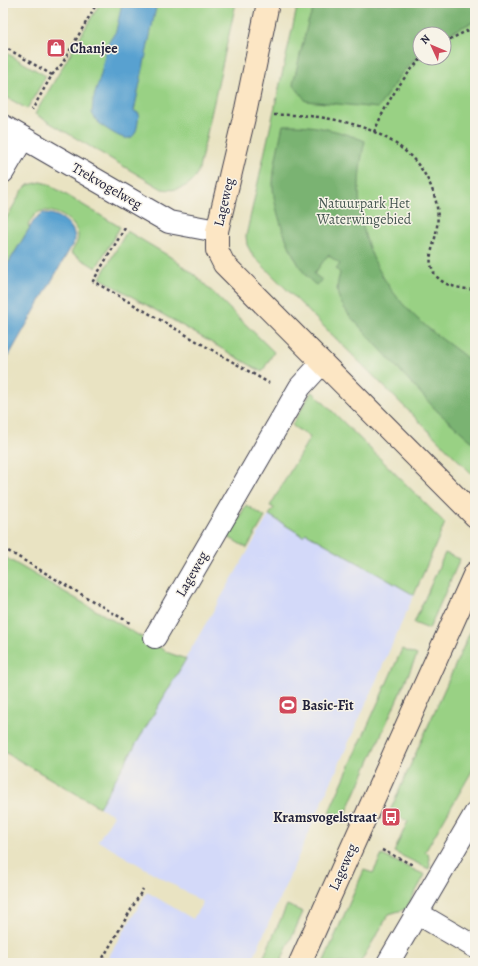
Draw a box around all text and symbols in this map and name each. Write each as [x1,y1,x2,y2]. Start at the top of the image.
north arrow [412,26,452,66]
text: N [417,31,433,47]
shop icon: Chanjee [45,37,67,59]
place label: Chanjee [70,39,118,58]
street label: Trekvogelweg [68,158,146,214]
street label: Lageweg [209,176,239,228]
park label: Natuurpark Het Waterwingebied [316,194,412,229]
street label: Lageweg [171,548,213,600]
sports icon: Basic-Fit [277,694,299,716]
place label: Basic-Fit [302,696,354,715]
bus stop icon: Kramsvogelstraat [380,806,402,828]
place label: Kramsvogelstraat [273,808,377,827]
street label: Lageweg [324,840,362,894]

